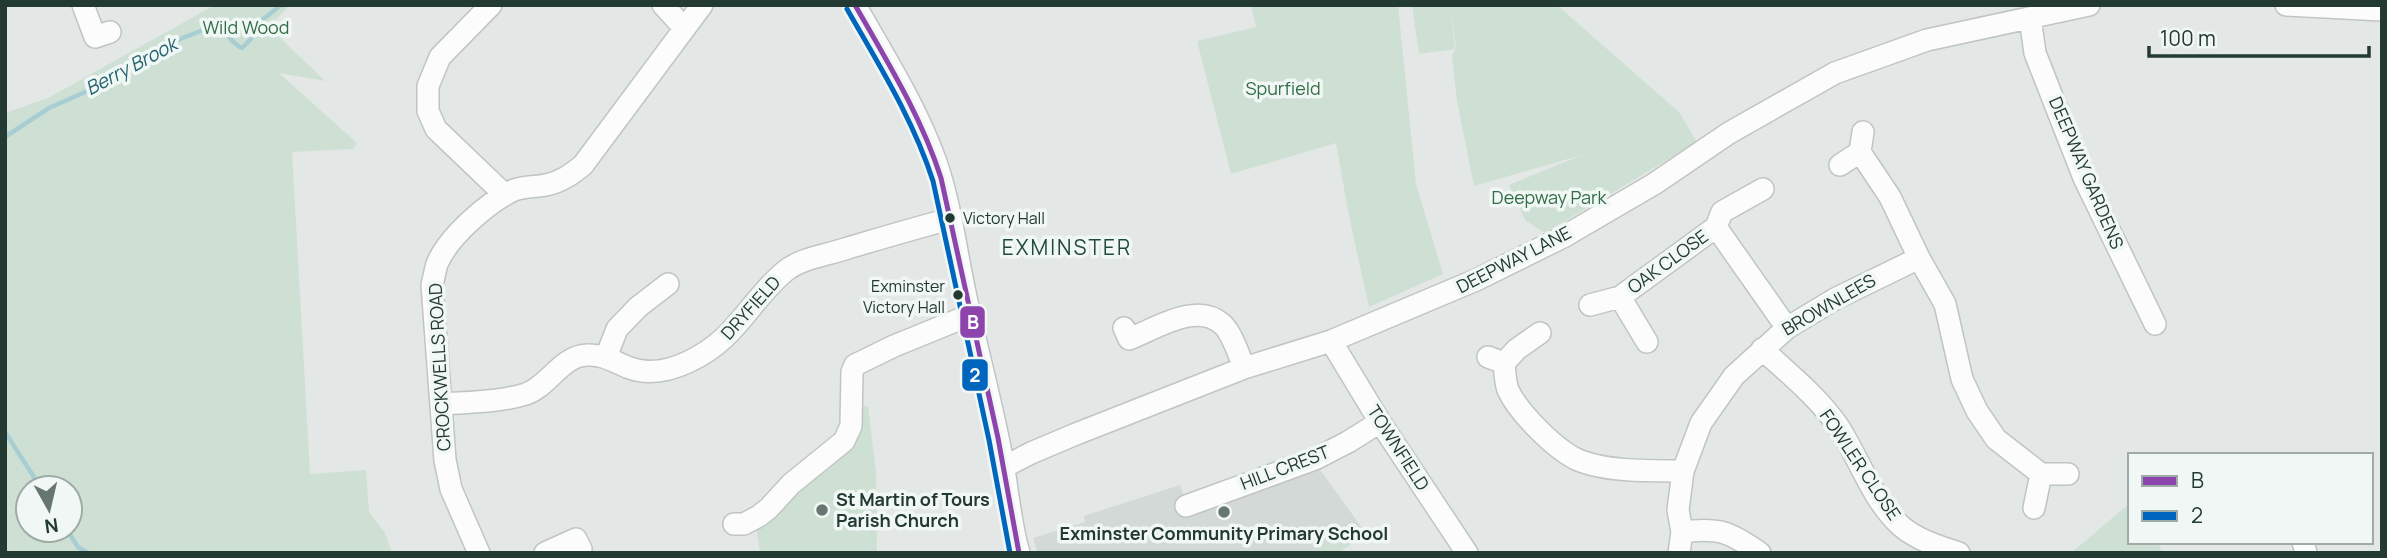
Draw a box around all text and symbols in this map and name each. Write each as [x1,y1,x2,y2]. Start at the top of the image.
scale bar [2149,14,2370,58]
park label: Wild Wood [203,15,289,39]
text: 100 m [2160,24,2216,52]
water label: Berry Brook [81,30,184,101]
park label: Spurfield [1245,76,1321,100]
street label: DEEPWAY GARDENS [2044,93,2130,252]
park label: Deepway Park [1492,185,1607,209]
place label: Victory Hall [963,207,1045,229]
marker: Victory Hall [943,211,957,225]
street label: DEEPWAY LANE [1452,220,1575,298]
street label: OAK CLOSE [1622,224,1713,299]
district label: EXMINSTER [1002,233,1132,261]
street label: BROWNLEES [1777,268,1880,341]
street label: DRYFIELD [715,270,785,344]
place label: Exminster Victory Hall [863,275,945,318]
street label: CROCKWELLS ROAD [423,282,455,452]
marker: Exminster Victory Hall [951,288,965,302]
line badge: B [959,305,986,339]
text: B [967,309,979,335]
line badge: 2 [961,358,989,392]
text: 2 [969,362,981,388]
street label: TOWNFIELD [1362,400,1435,495]
street label: FOWLER CLOSE [1815,404,1907,525]
street label: HILL CREST [1237,439,1333,495]
legend [2128,453,2373,544]
text: B [2191,466,2204,494]
north arrow [14,474,84,544]
place label: St Martin of Tours Parish Church [836,487,990,532]
text: 2 [2191,501,2203,529]
marker: St Martin of Tours Parish Church [814,502,830,518]
marker: Exminster Community Primary School [1216,504,1232,520]
text: N [43,512,60,540]
place label: Exminster Community Primary School [1060,521,1388,545]

